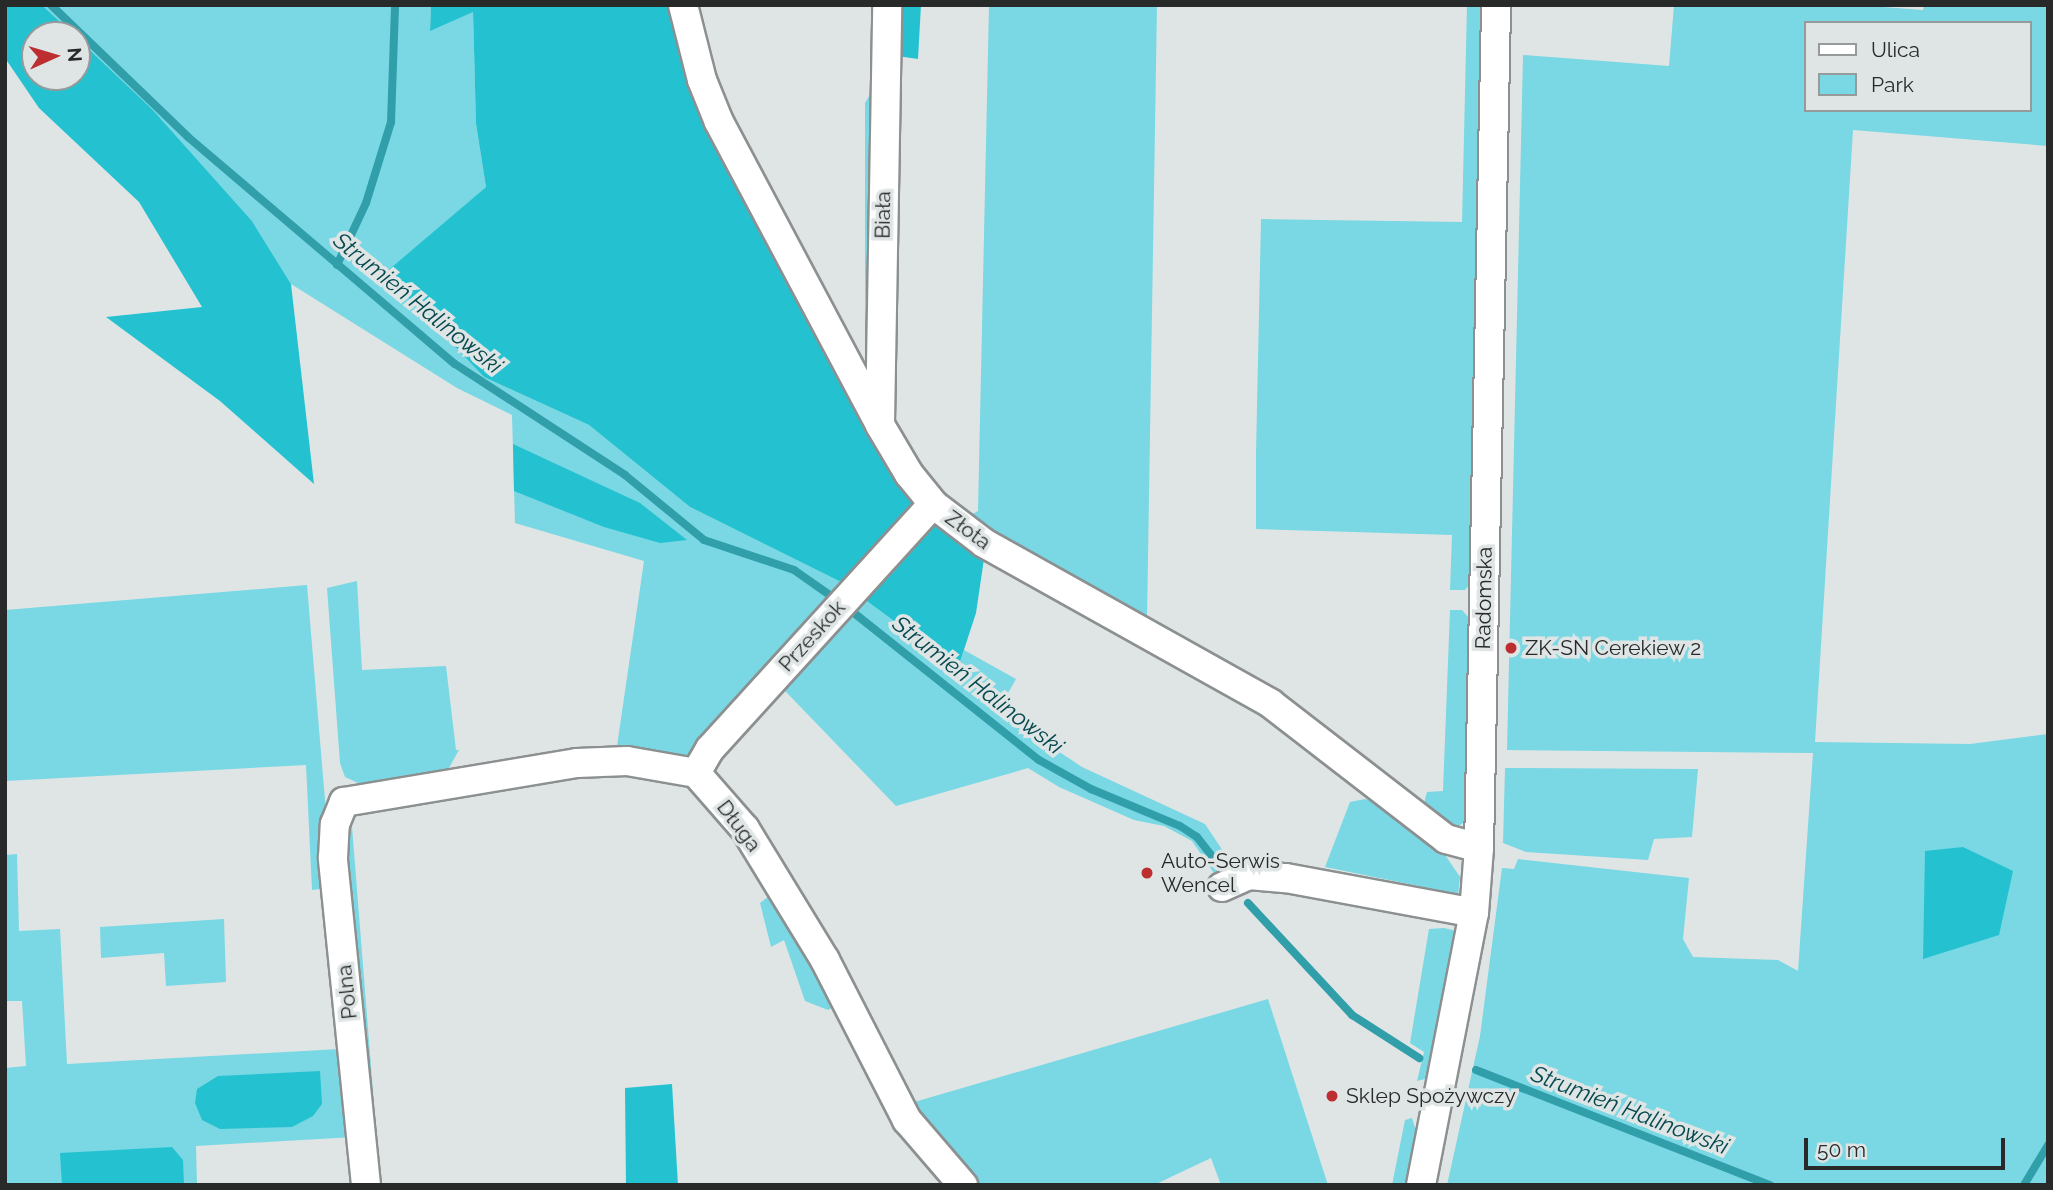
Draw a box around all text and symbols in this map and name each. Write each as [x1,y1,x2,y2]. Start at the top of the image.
north arrow [21,21,91,91]
legend [1804,21,2032,112]
text: Ulica [1871,37,1920,62]
text: N [63,47,86,63]
text: Park [1871,72,1914,97]
street label: Biała [870,191,896,239]
water label: Strumień Halinowski [328,226,508,380]
street label: Złota [940,505,996,555]
street label: Radomska [1471,547,1497,649]
street label: Przeskok [773,595,851,677]
water label: Strumień Halinowski [887,610,1069,760]
place label: ZK-SN Cerekiew 2 [1525,635,1702,661]
marker: ZK-SN Cerekiew 2 [1503,640,1519,656]
street label: Długa [711,795,767,857]
place label: Auto-Serwis Wencel [1161,848,1280,898]
marker: Auto-Serwis Wencel [1139,865,1155,881]
street label: Polna [332,963,362,1021]
water label: Strumień Halinowski [1527,1060,1733,1160]
place label: Sklep Spożywczy [1346,1083,1516,1109]
marker: Sklep Spożywczy [1324,1088,1340,1104]
scale bar [1808,1124,2009,1168]
text: 50 m [1817,1137,1866,1162]

